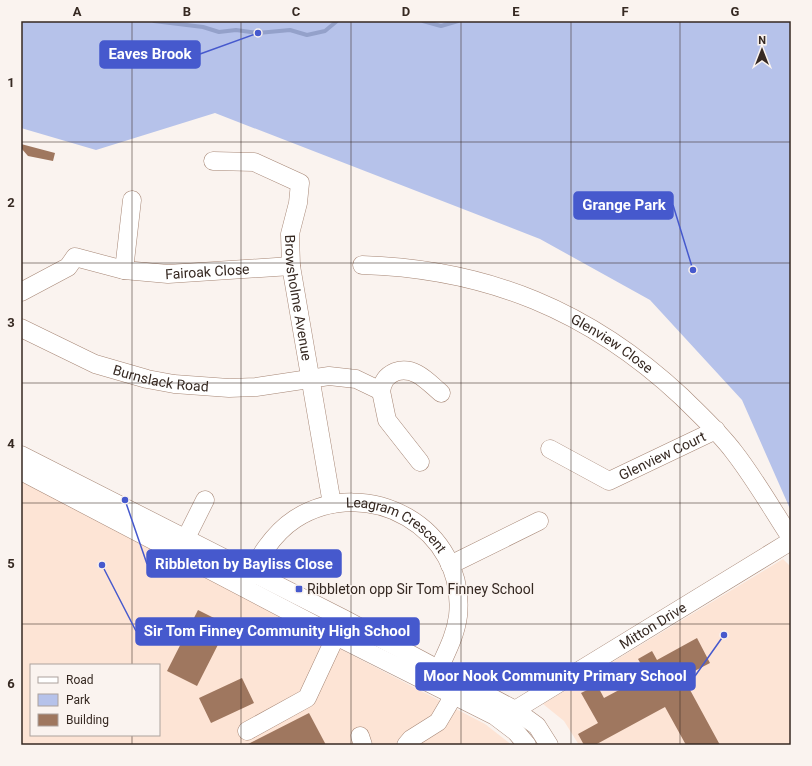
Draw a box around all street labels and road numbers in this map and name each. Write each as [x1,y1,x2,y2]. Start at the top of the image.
street label: Browsholme Avenue [282,234,315,362]
street label: Fairoak Close [165,261,250,282]
street label: Glenview Close [568,311,656,376]
street label: Burnslack Road [111,362,209,395]
street label: Glenview Court [616,428,709,483]
street label: Leagram Crescent [346,494,450,556]
street label: Mitton Drive [616,599,689,652]

